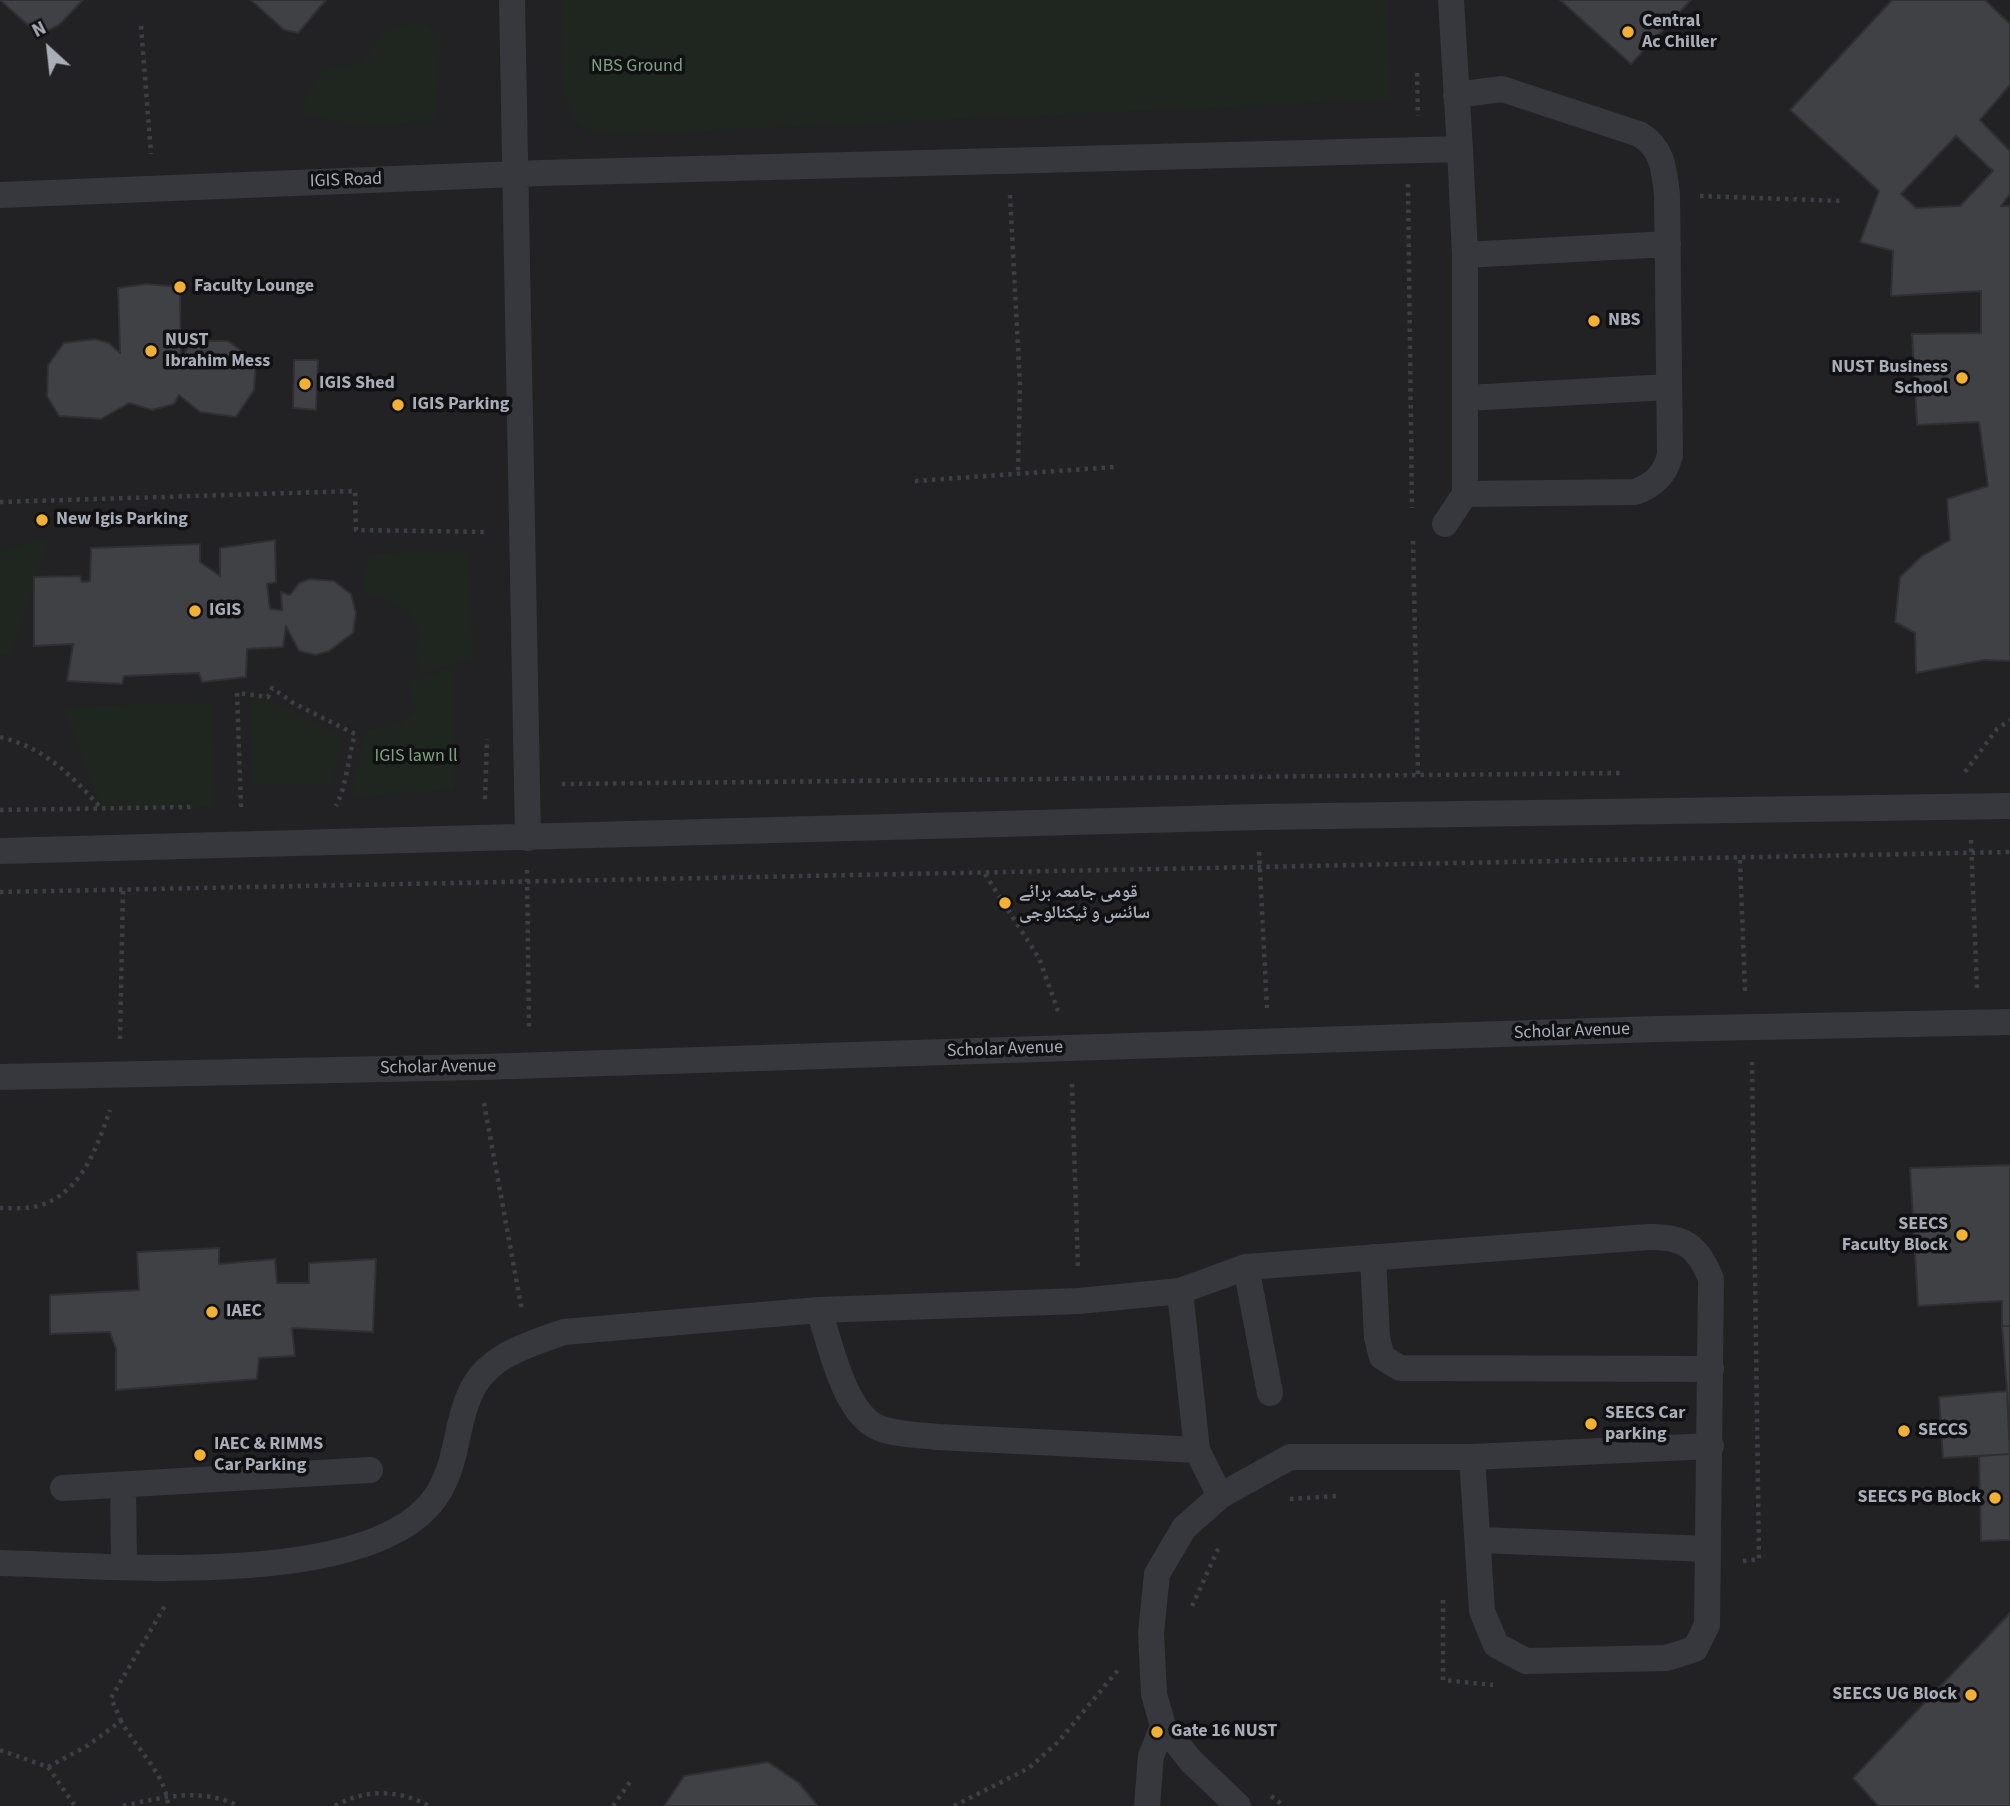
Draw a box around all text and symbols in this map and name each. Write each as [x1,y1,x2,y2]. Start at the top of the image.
place label: Central Ac Chiller [1642,11,1717,54]
north arrow [14,14,84,84]
text: N [27,15,51,45]
marker: Central Ac Chiller [1620,24,1636,40]
park label: NBS Ground [591,56,683,78]
street label: IGIS Road [309,169,383,193]
place label: Faculty Lounge [194,276,314,298]
marker: Faculty Lounge [172,279,188,295]
place label: NBS [1608,310,1641,332]
marker: NBS [1586,313,1602,329]
place label: NUST Ibrahim Mess [165,330,270,372]
marker: NUST Ibrahim Mess [143,343,159,359]
place label: NUST Business School [1831,357,1948,400]
marker: NUST Business School [1954,370,1970,386]
place label: IGIS Shed [319,373,395,395]
marker: IGIS Shed [297,376,313,392]
place label: IGIS Parking [412,394,509,416]
marker: IGIS Parking [390,397,406,413]
place label: New Igis Parking [56,509,188,531]
marker: New Igis Parking [34,512,50,528]
place label: IGIS [209,600,241,622]
marker: IGIS [187,603,203,619]
park label: IGIS lawn ll [374,746,458,768]
place label: قومی جامعہ برائے سائنس و ٹیکنالوجی [1019,882,1150,924]
marker: قومی جامعہ برائے سائنس و ٹیکنالوجی [997,895,1013,911]
street label: Scholar Avenue [1513,1019,1631,1045]
street label: Scholar Avenue [946,1037,1064,1063]
street label: Scholar Avenue [380,1056,496,1080]
place label: SEECS Faculty Block [1842,1214,1948,1256]
marker: SEECS Faculty Block [1954,1227,1970,1243]
place label: IAEC [226,1301,262,1323]
marker: IAEC [204,1304,220,1320]
place label: SEECS Car parking [1605,1403,1685,1446]
marker: SEECS Car parking [1583,1416,1599,1432]
place label: SECCS [1918,1420,1968,1442]
marker: SECCS [1896,1423,1912,1439]
place label: IAEC & RIMMS Car Parking [214,1434,323,1476]
marker: IAEC & RIMMS Car Parking [192,1447,208,1463]
place label: SEECS PG Block [1858,1487,1981,1509]
marker: SEECS PG Block [1987,1490,2003,1506]
place label: SEECS UG Block [1832,1684,1957,1706]
marker: SEECS UG Block [1963,1687,1979,1703]
place label: Gate 16 NUST [1171,1721,1277,1743]
marker: Gate 16 NUST [1149,1724,1165,1740]

